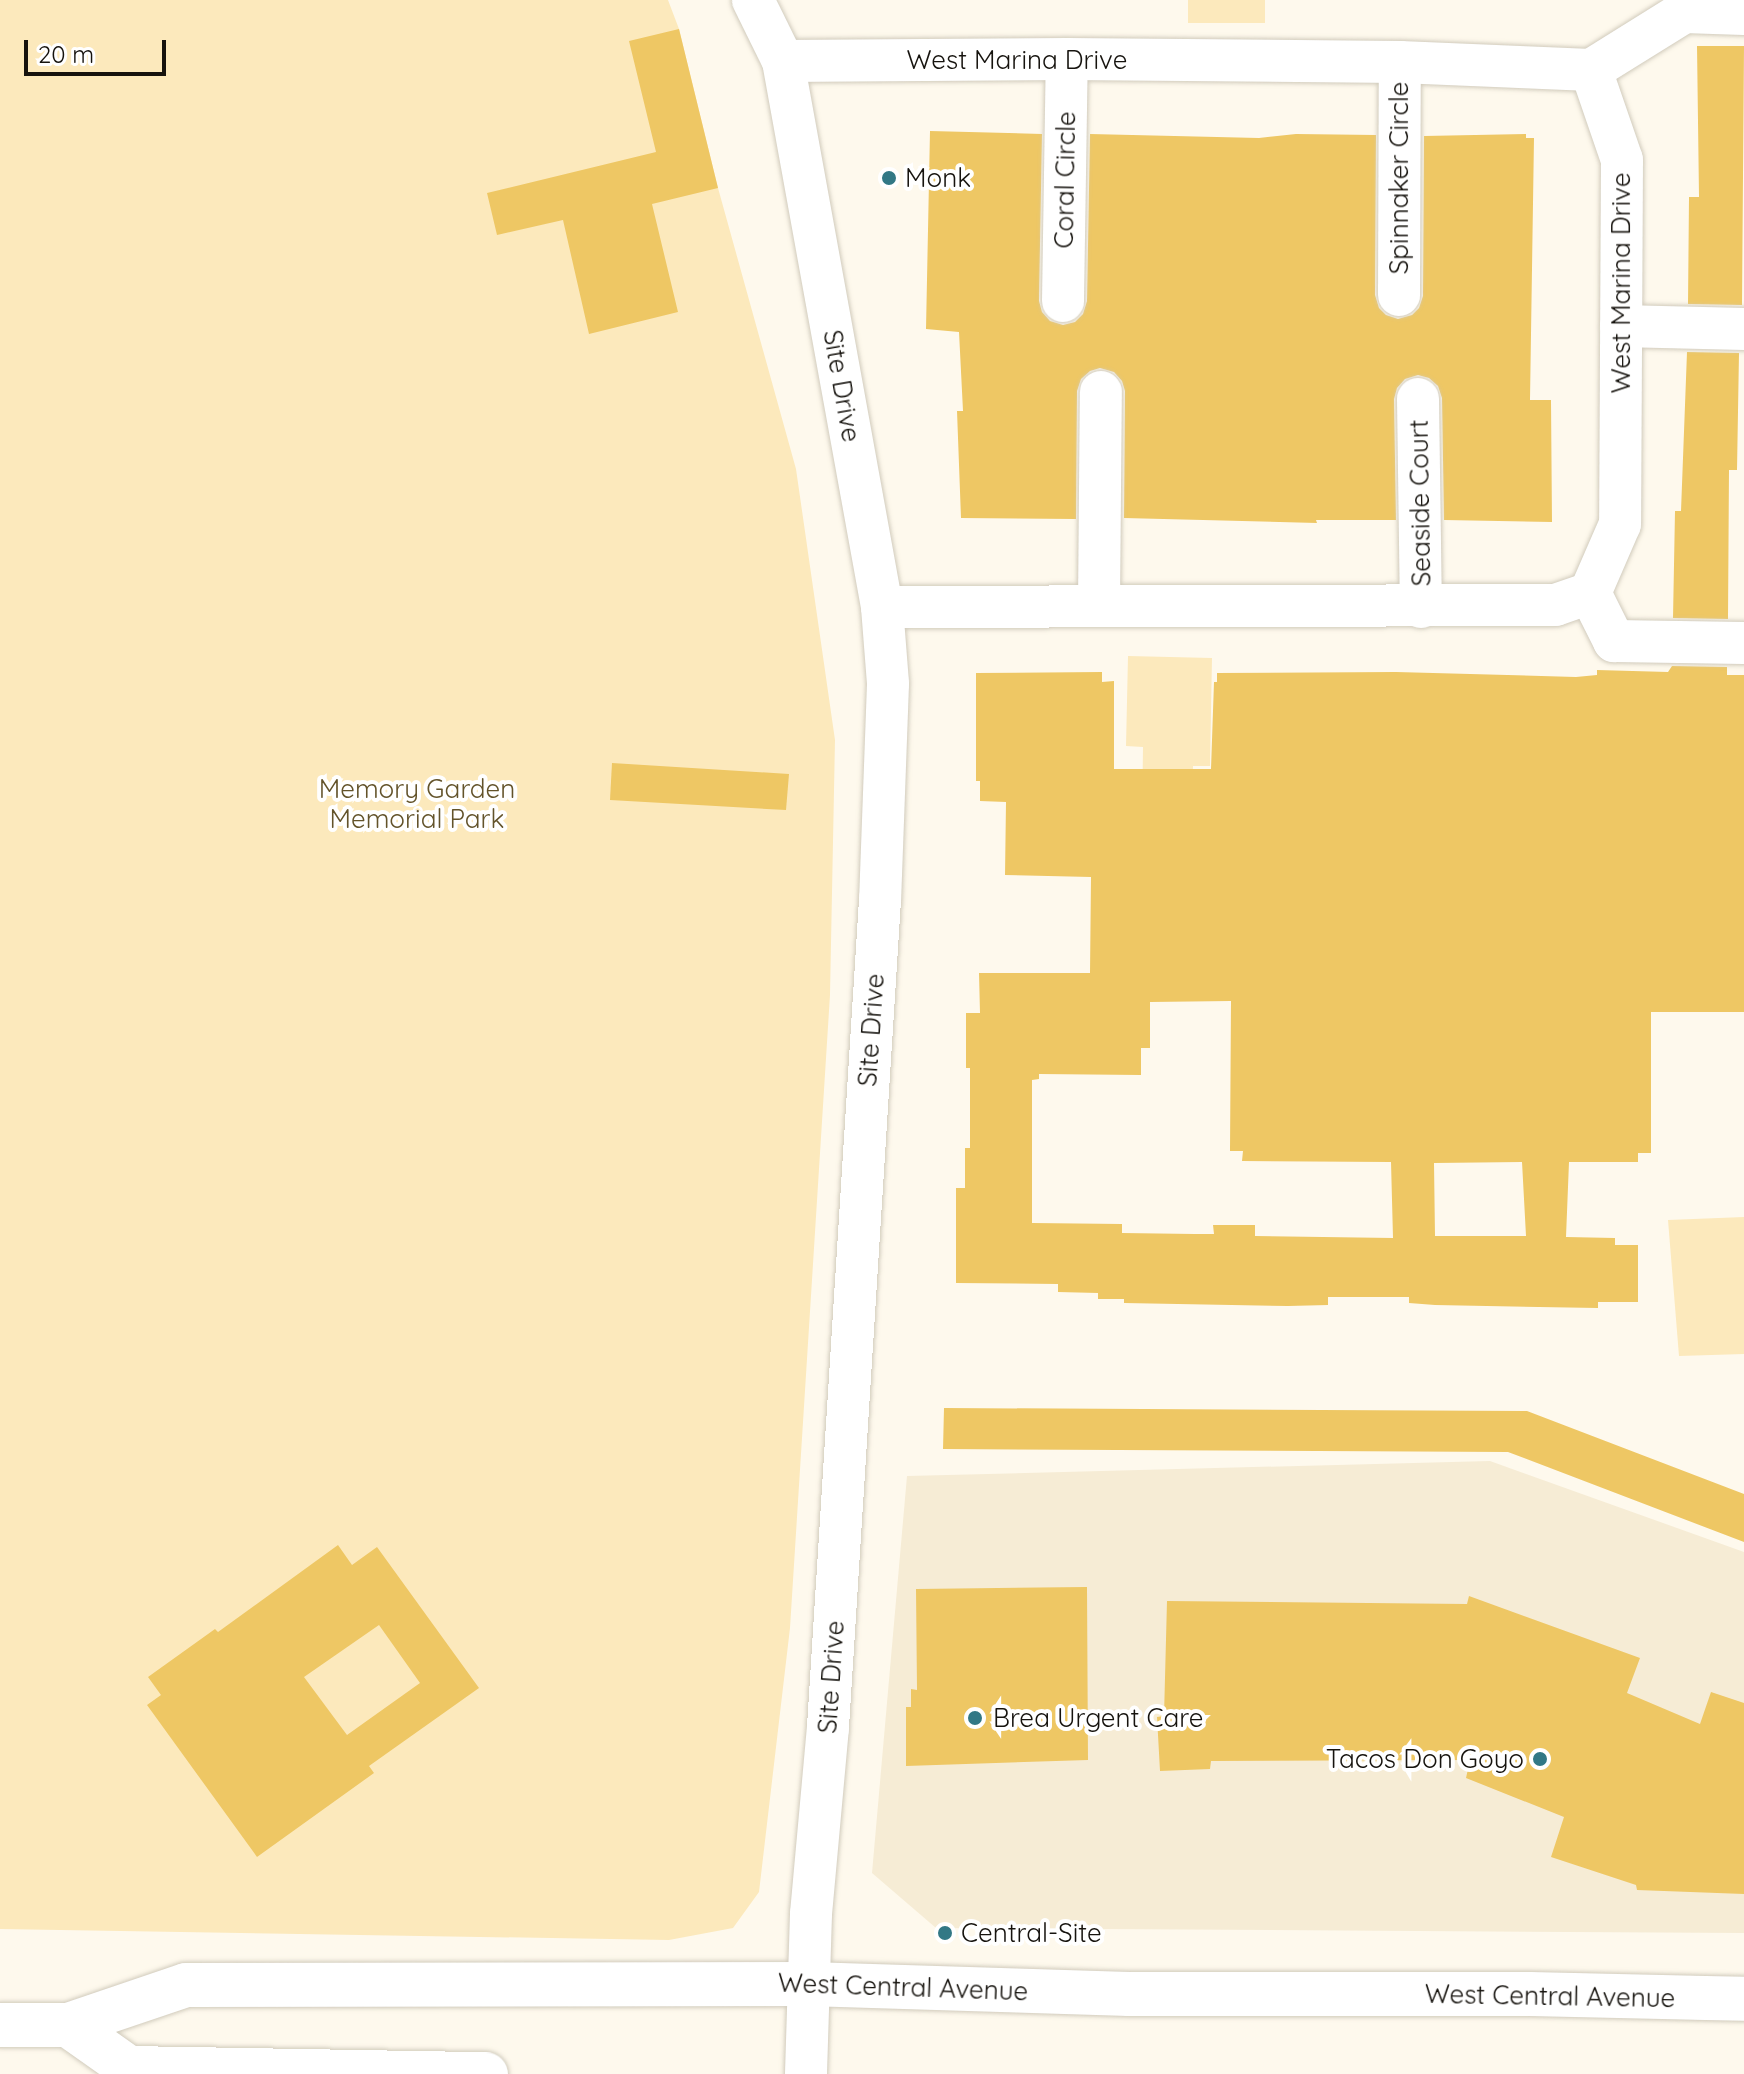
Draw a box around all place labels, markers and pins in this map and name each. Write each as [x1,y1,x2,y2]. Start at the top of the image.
place label: Monk [905,162,971,194]
marker: Monk [880,169,898,187]
place label: Brea Urgent Care [993,1702,1203,1734]
marker: Brea Urgent Care [964,1707,986,1729]
place label: Tacos Don Goyo [1326,1743,1524,1775]
marker: Tacos Don Goyo [1531,1750,1549,1768]
place label: Central-Site [961,1917,1102,1949]
marker: Central-Site [936,1924,954,1942]

